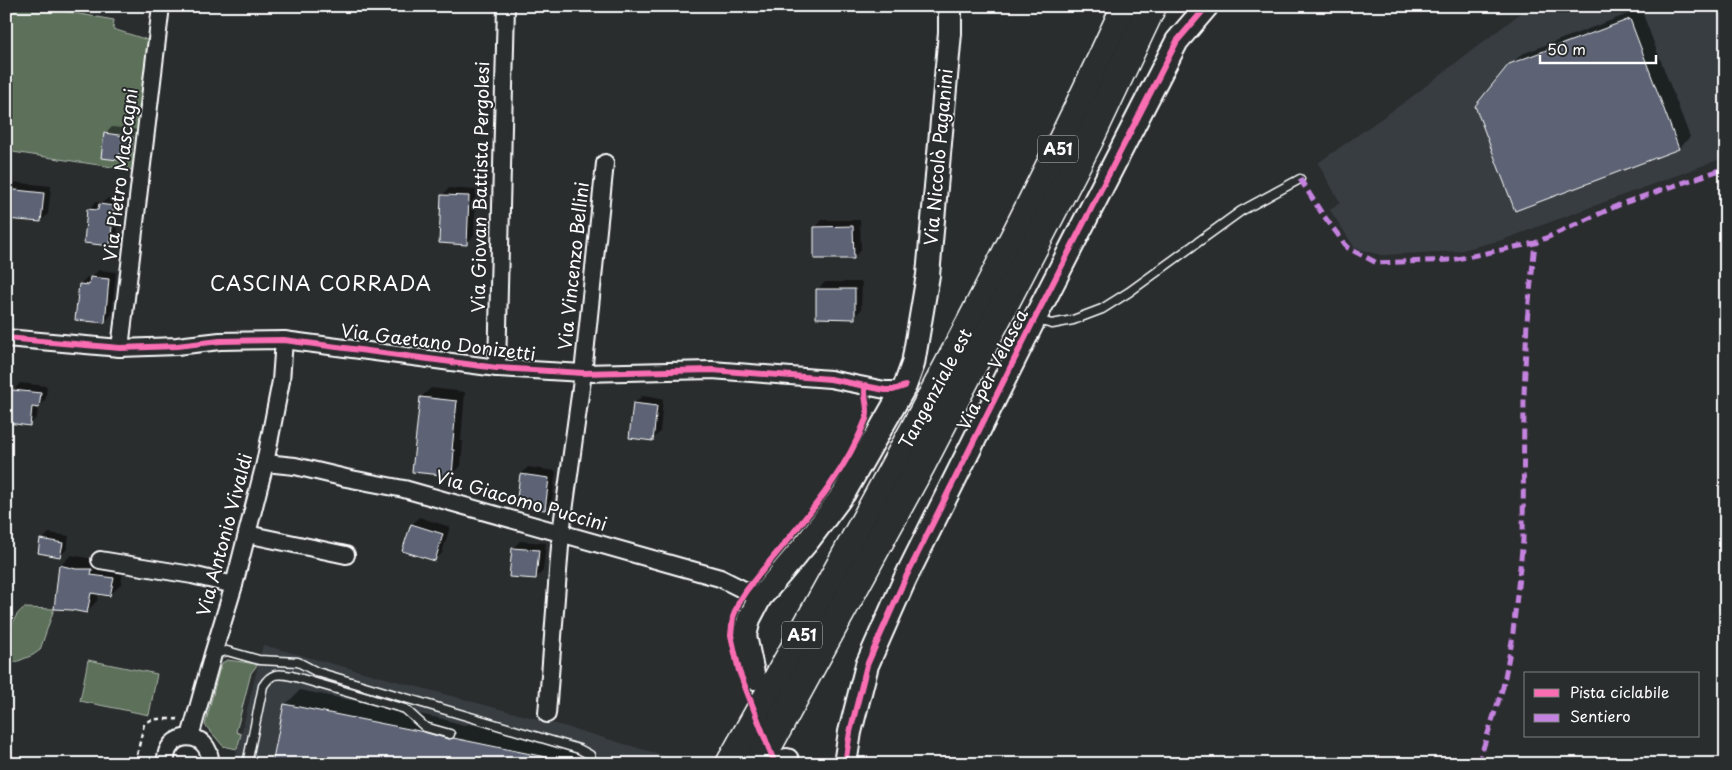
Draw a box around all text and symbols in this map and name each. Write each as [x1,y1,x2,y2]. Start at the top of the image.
scale bar [1540,32,1656,64]
text: 50 m [1547,37,1586,60]
street label: Via Giovan Battista Pergolesi [464,61,495,313]
street label: Via Niccolò Paganini [916,67,959,246]
street label: Via Pietro Mascagni [95,87,144,263]
road number: A51 [1038,136,1078,162]
street label: Via Vincenzo Bellini [550,180,595,351]
district label: CASCINA CORRADA [210,268,432,298]
street label: Via per Velasca [949,303,1034,435]
street label: Via Gaetano Donizetti [339,316,537,367]
street label: Tangenziale est [891,323,978,454]
street label: Via Antonio Vivaldi [189,450,258,619]
street label: Via Giacomo Puccini [432,462,611,537]
road number: A51 [782,622,822,648]
legend [1524,672,1700,738]
text: Pista ciclabile [1570,680,1669,703]
text: Sentiero [1570,704,1631,727]

